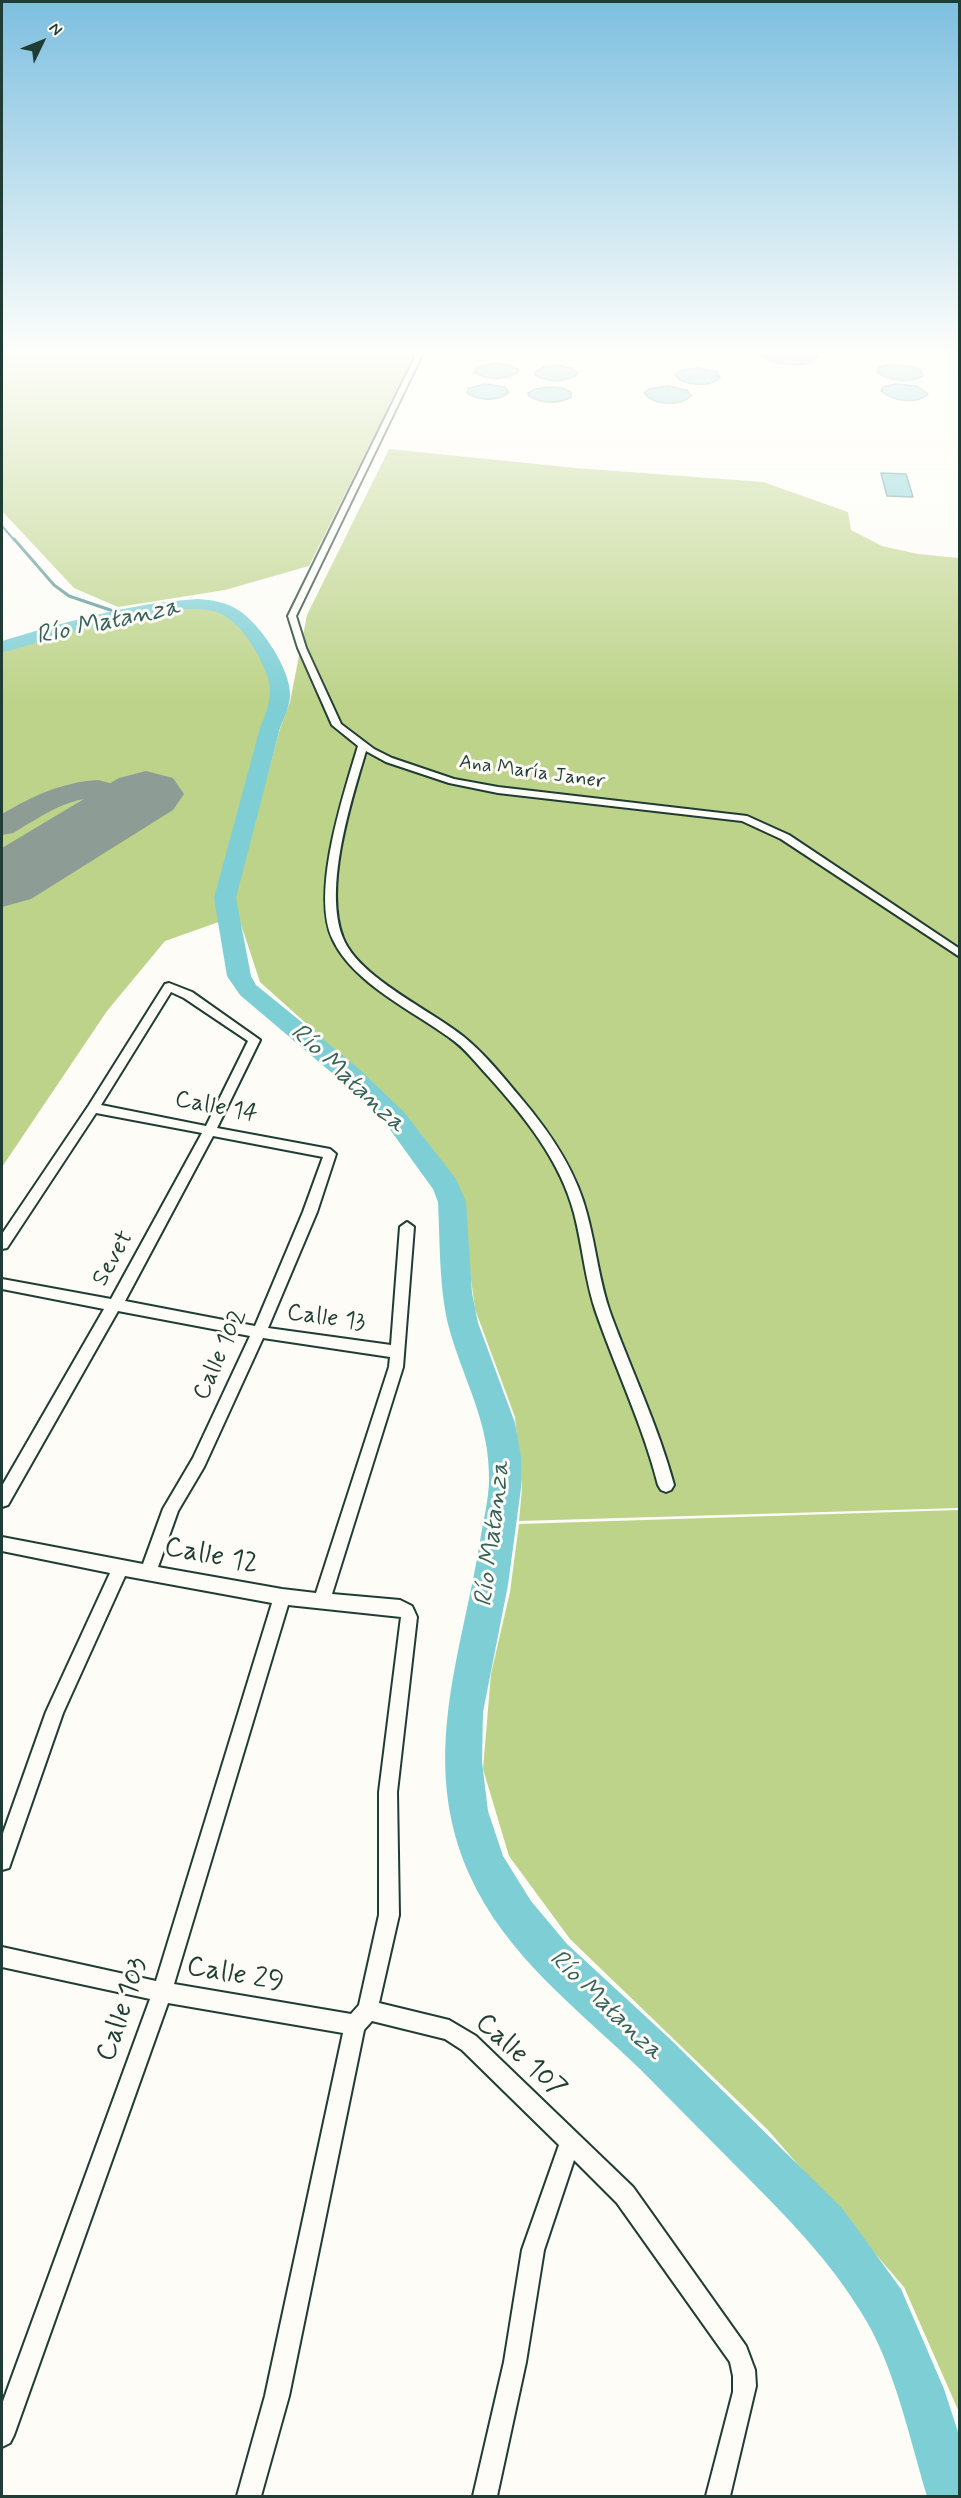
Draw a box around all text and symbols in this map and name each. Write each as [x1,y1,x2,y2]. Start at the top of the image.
north arrow [12,12,72,72]
text: N [44,18,67,40]
water label: Río Matanza [33,593,183,653]
street label: Ana María Janer [457,751,607,795]
water label: Río Matanza [283,1018,411,1140]
street label: Calle 14 [172,1086,260,1130]
street label: Sevet [87,1226,141,1292]
street label: Calle 13 [285,1299,367,1339]
street label: Calle 102 [188,1305,254,1405]
water label: Río Matanza [470,1460,518,1608]
street label: Calle 12 [161,1531,261,1583]
water label: Río Matanza [542,1944,668,2068]
street label: Calle 29 [184,1951,286,2001]
street label: Calle 103 [91,1954,157,2066]
street label: Calle 107 [467,2007,573,2107]

